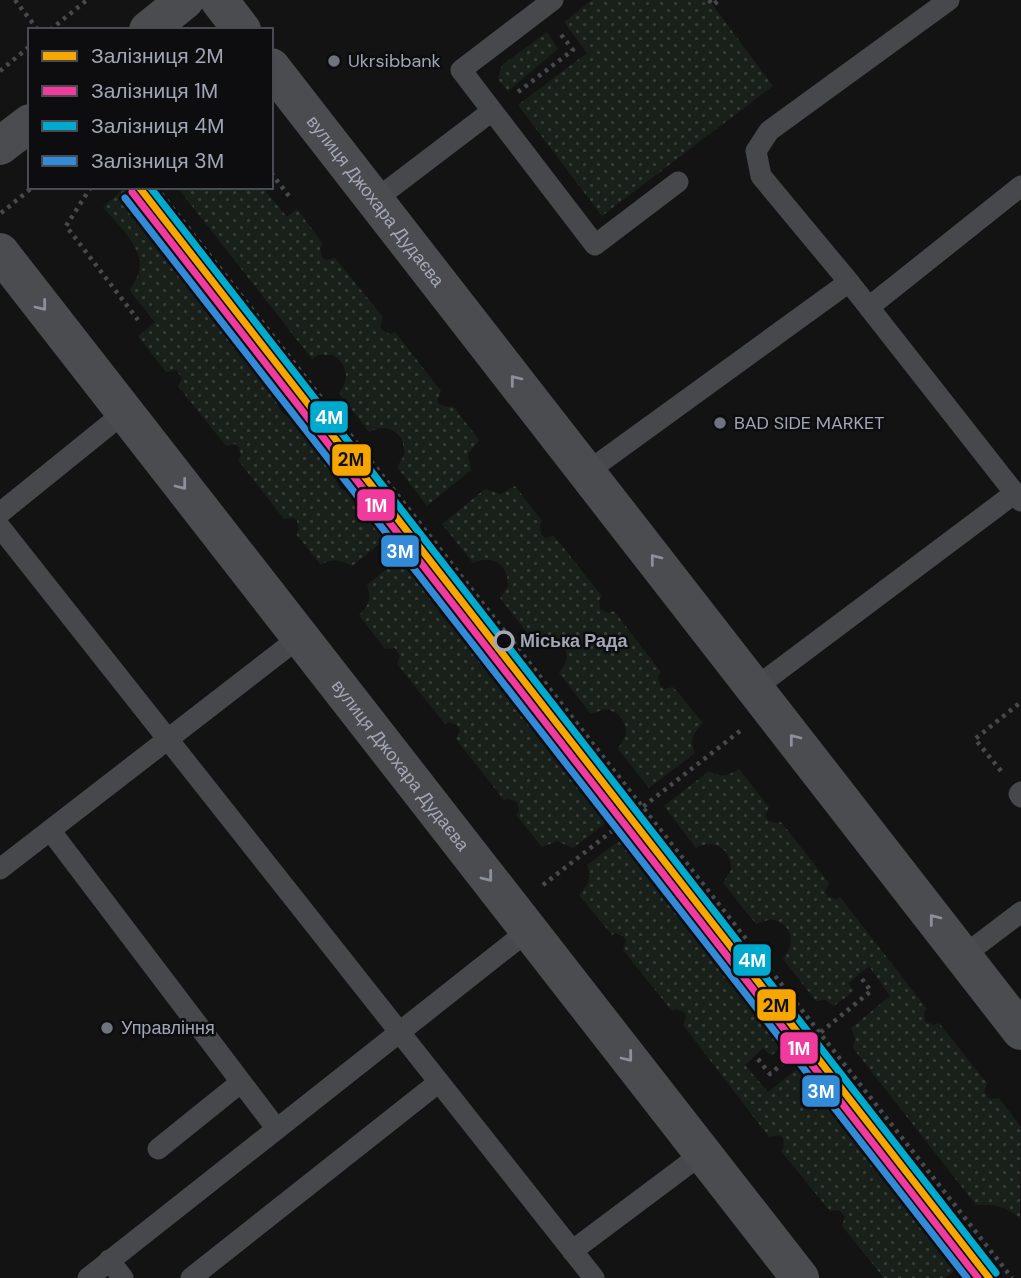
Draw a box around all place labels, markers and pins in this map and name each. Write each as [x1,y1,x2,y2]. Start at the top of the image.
place label: Ukrsibbank [348,49,441,73]
marker: Ukrsibbank [326,53,342,69]
place label: BAD SIDE MARKET [734,411,884,435]
marker: BAD SIDE MARKET [712,415,728,431]
place label: Міська Рада [520,629,629,653]
marker: Міська Рада [494,631,514,651]
place label: Управління [121,1016,215,1040]
marker: Управління [99,1020,115,1036]

